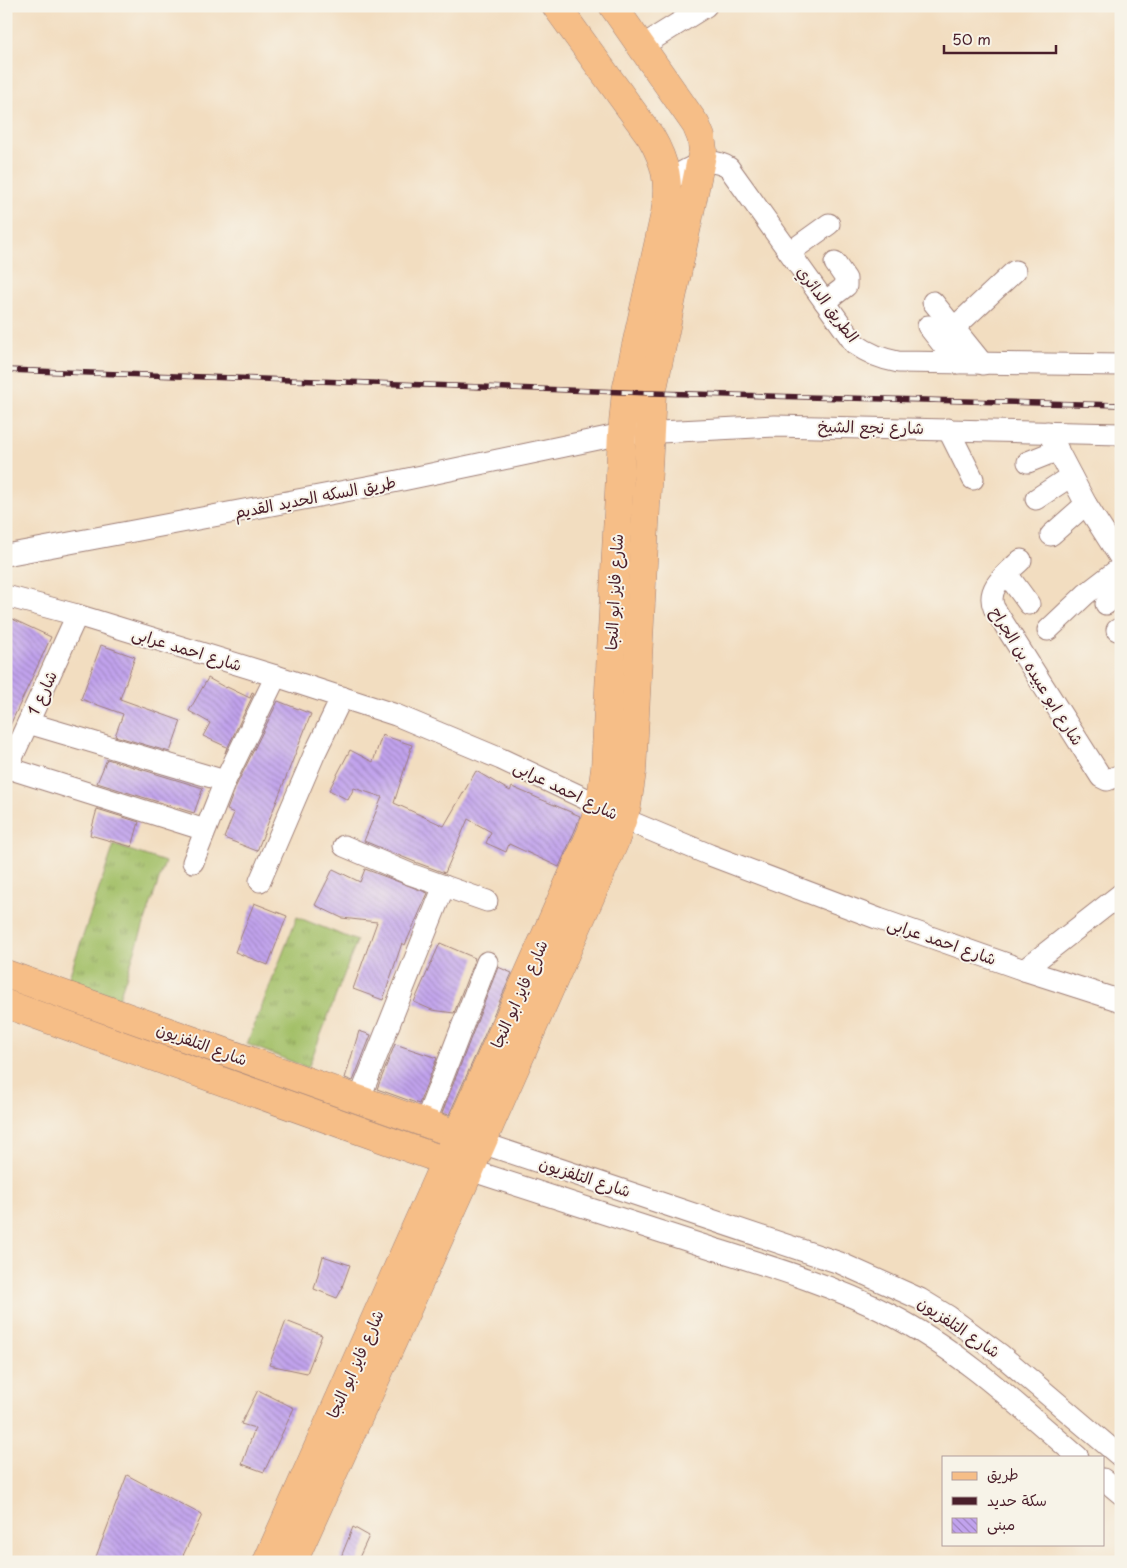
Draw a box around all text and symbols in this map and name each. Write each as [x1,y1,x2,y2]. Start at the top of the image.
scale bar [944,22,1057,54]
text: 50 m [952,27,991,50]
street label: الطريق الدائري [791,260,866,347]
street label: شارع نجع الشيخ [818,413,924,440]
street label: طريق السكه الحديد القديم [232,469,398,525]
street label: شارع فايز ابو النجا [598,533,629,651]
street label: شارع ابو عبيده بن الجراح [985,601,1090,750]
street label: شارع احمد عرابى [129,620,245,677]
street label: شارع 1 [20,666,63,719]
street label: شارع احمد عرابى [510,753,623,826]
street label: شارع احمد عرابى [884,910,1000,971]
street label: شارع فايز ابو النجا [483,936,554,1052]
street label: شارع التلفزيون [153,1016,251,1072]
street label: شارع التلفزيون [536,1150,634,1203]
street label: شارع التلفزيون [913,1290,1006,1363]
street label: شارع فايز ابو النجا [319,1306,390,1422]
legend [942,1456,1104,1546]
text: طريق [987,1462,1019,1485]
text: سكة حديد [987,1488,1047,1511]
text: مبنى [987,1512,1015,1535]

